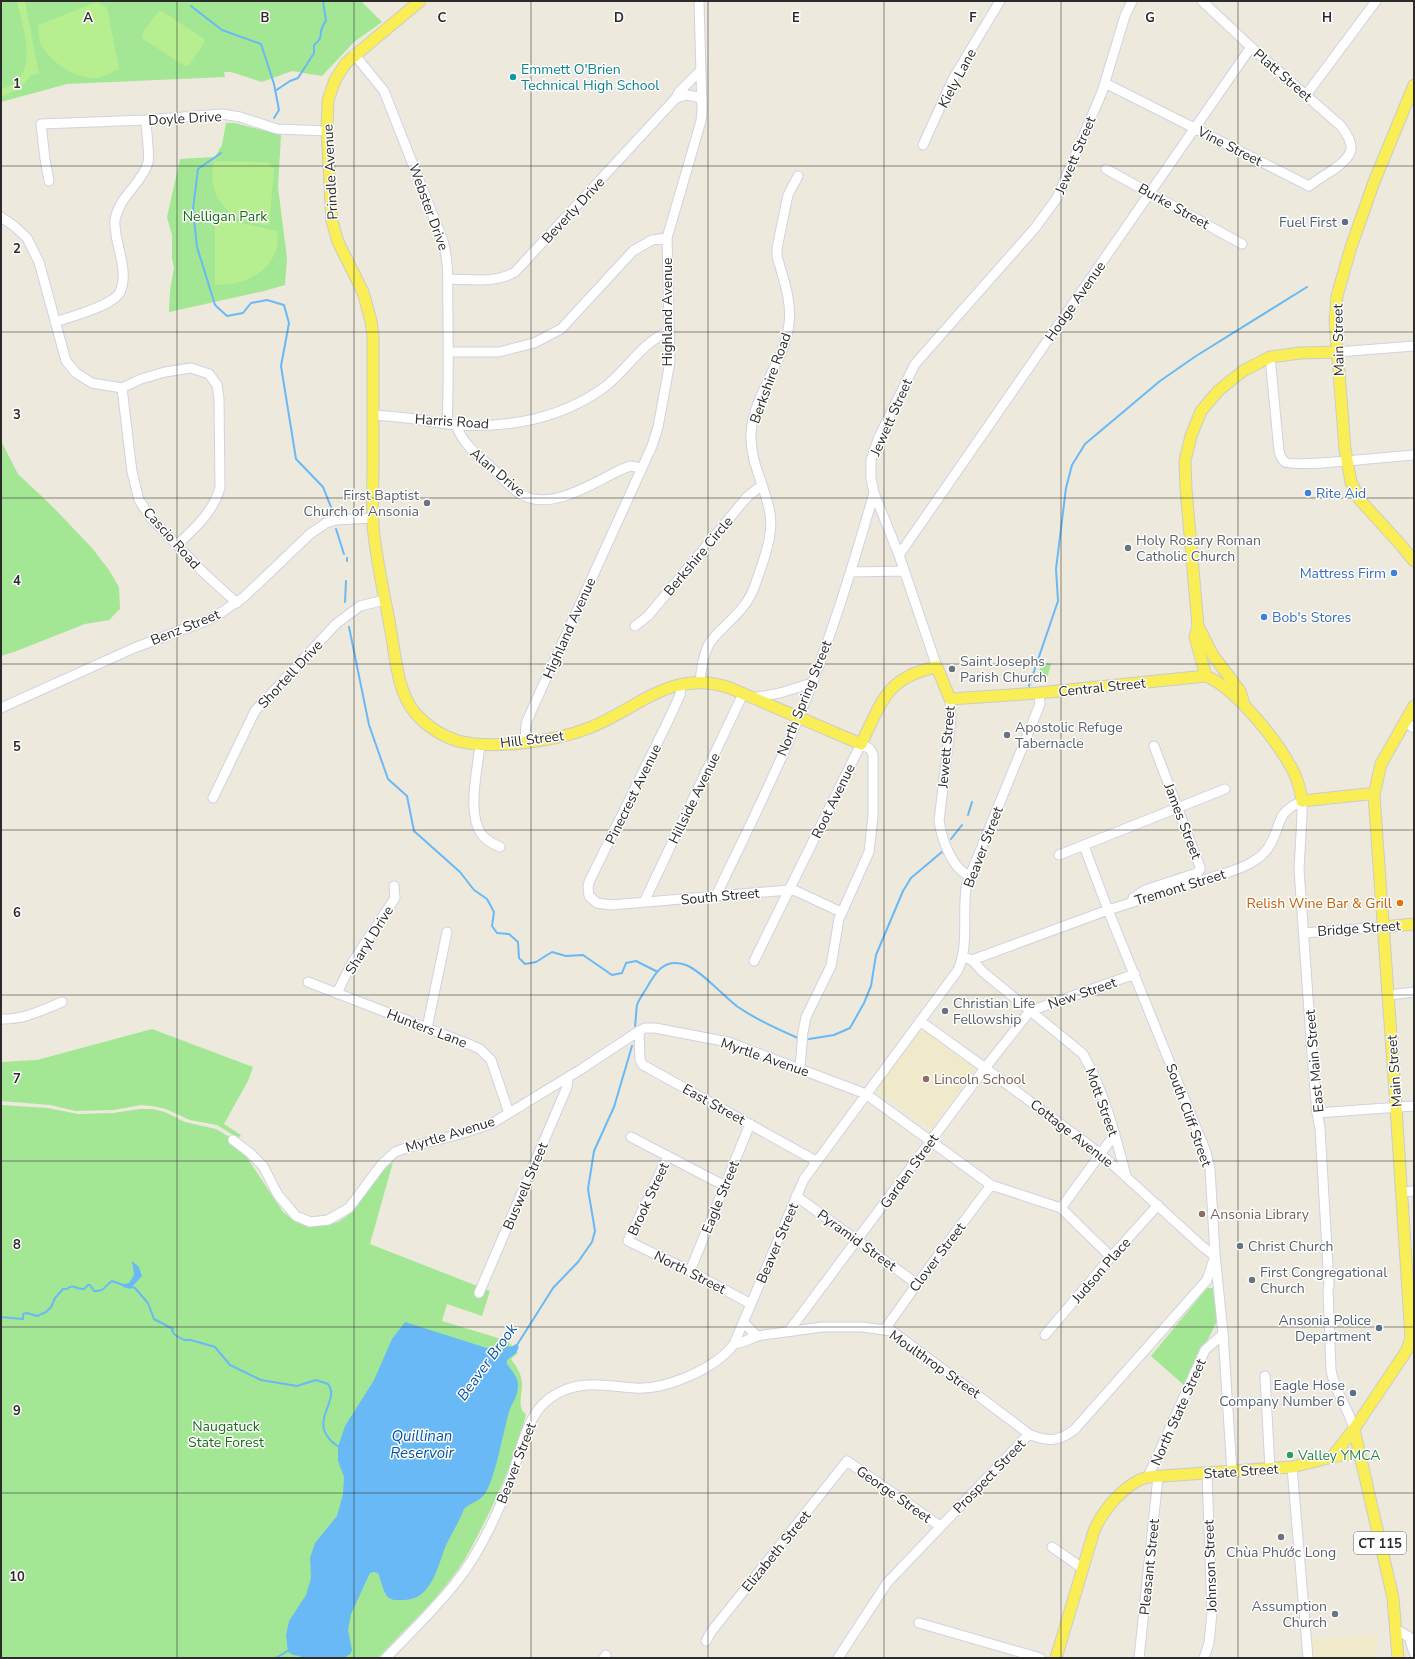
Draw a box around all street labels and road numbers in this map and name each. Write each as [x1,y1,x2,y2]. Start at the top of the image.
street label: Kiely Lane [934,45,981,111]
street label: Platt Street [1249,45,1316,106]
street label: Doyle Drive [148,107,222,130]
street label: Jewett Street [1050,113,1100,198]
street label: Vine Street [1193,122,1265,171]
street label: Prindle Avenue [319,124,342,220]
street label: Webster Drive [404,161,453,253]
street label: Beverly Drive [538,173,609,248]
street label: Burke Street [1135,179,1213,234]
street label: Highland Avenue [658,258,677,366]
street label: Hodge Avenue [1041,258,1110,345]
street label: Main Street [1328,304,1349,376]
street label: Berkshire Road [745,330,796,426]
street label: Jewett Street [866,376,917,460]
street label: Harris Road [414,409,490,434]
street label: Alan Drive [466,444,529,501]
street label: Cascio Road [139,503,204,573]
street label: Berkshire Circle [660,513,737,600]
street label: Highland Avenue [539,575,600,682]
street label: Benz Street [148,605,223,650]
street label: Shortell Drive [254,636,327,713]
street label: North Spring Street [773,638,836,759]
street label: Central Street [1058,673,1147,702]
street label: Jewett Street [933,705,960,790]
street label: Hill Street [499,726,565,753]
street label: Pinecrest Avenue [601,741,666,847]
street label: Hillside Avenue [664,750,725,847]
street label: Root Avenue [807,761,860,842]
street label: James Street [1159,780,1206,862]
street label: Beaver Street [959,804,1008,891]
street label: Tremont Street [1132,865,1228,910]
street label: South Street [680,884,760,909]
street label: Sharyl Drive [341,902,398,978]
street label: Bridge Street [1317,916,1401,941]
street label: New Street [1045,973,1119,1014]
street label: Hunters Lane [384,1004,470,1052]
street label: East Main Street [1301,1009,1328,1113]
street label: Myrtle Avenue [718,1033,812,1081]
street label: Main Street [1382,1034,1407,1108]
street label: South Cliff Street [1161,1061,1216,1169]
street label: Mott Street [1080,1066,1123,1139]
street label: East Street [679,1079,749,1129]
street label: Cottage Avenue [1026,1095,1117,1172]
street label: Myrtle Avenue [403,1112,497,1157]
street label: Garden Street [876,1130,943,1212]
street label: Buswell Street [499,1140,552,1233]
street label: Eagle Street [697,1158,744,1236]
street label: Brook Street [623,1159,674,1239]
street label: Beaver Street [752,1200,803,1286]
street label: Pyramid Street [813,1205,900,1276]
street label: Clover Street [905,1219,970,1296]
street label: Judson Place [1067,1234,1135,1308]
street label: North Street [651,1246,729,1299]
street label: Moulthrop Street [885,1326,984,1403]
street label: North State Street [1146,1356,1211,1469]
street label: Beaver Street [492,1420,541,1507]
street label: Prospect Street [949,1435,1030,1518]
street label: State Street [1203,1459,1279,1484]
street label: George Street [852,1461,935,1527]
street label: Elizabeth Street [738,1507,815,1596]
street label: Pleasant Street [1135,1518,1164,1616]
street label: Johnson Street [1199,1519,1222,1614]
road number: CT 115 [1354,1532,1406,1554]

